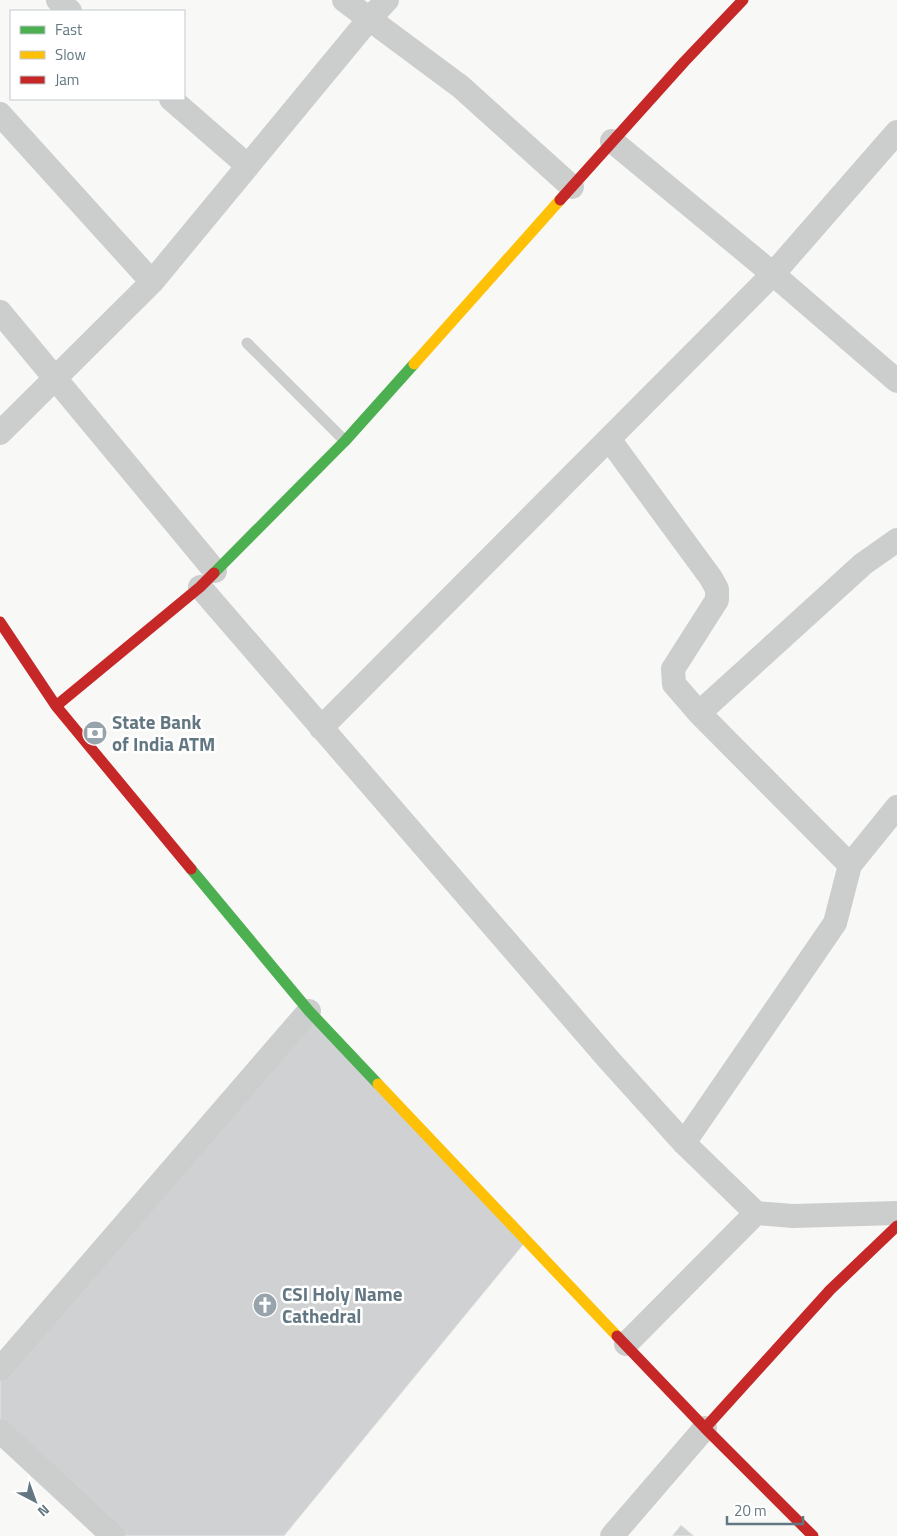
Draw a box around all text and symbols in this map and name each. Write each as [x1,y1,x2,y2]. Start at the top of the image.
legend [10,10,185,100]
text: Fast [55,18,83,41]
text: Slow [55,43,86,66]
text: Jam [55,68,79,91]
place label: State Bank of India ATM [112,707,215,758]
bank icon: State Bank of India ATM [82,720,108,746]
place label: CSI Holy Name Cathedral [282,1279,403,1330]
church icon: CSI Holy Name Cathedral [252,1292,278,1318]
north arrow [10,1476,60,1526]
scale bar [727,1494,803,1526]
text: 20 m [734,1499,767,1522]
text: N [33,1500,54,1522]

